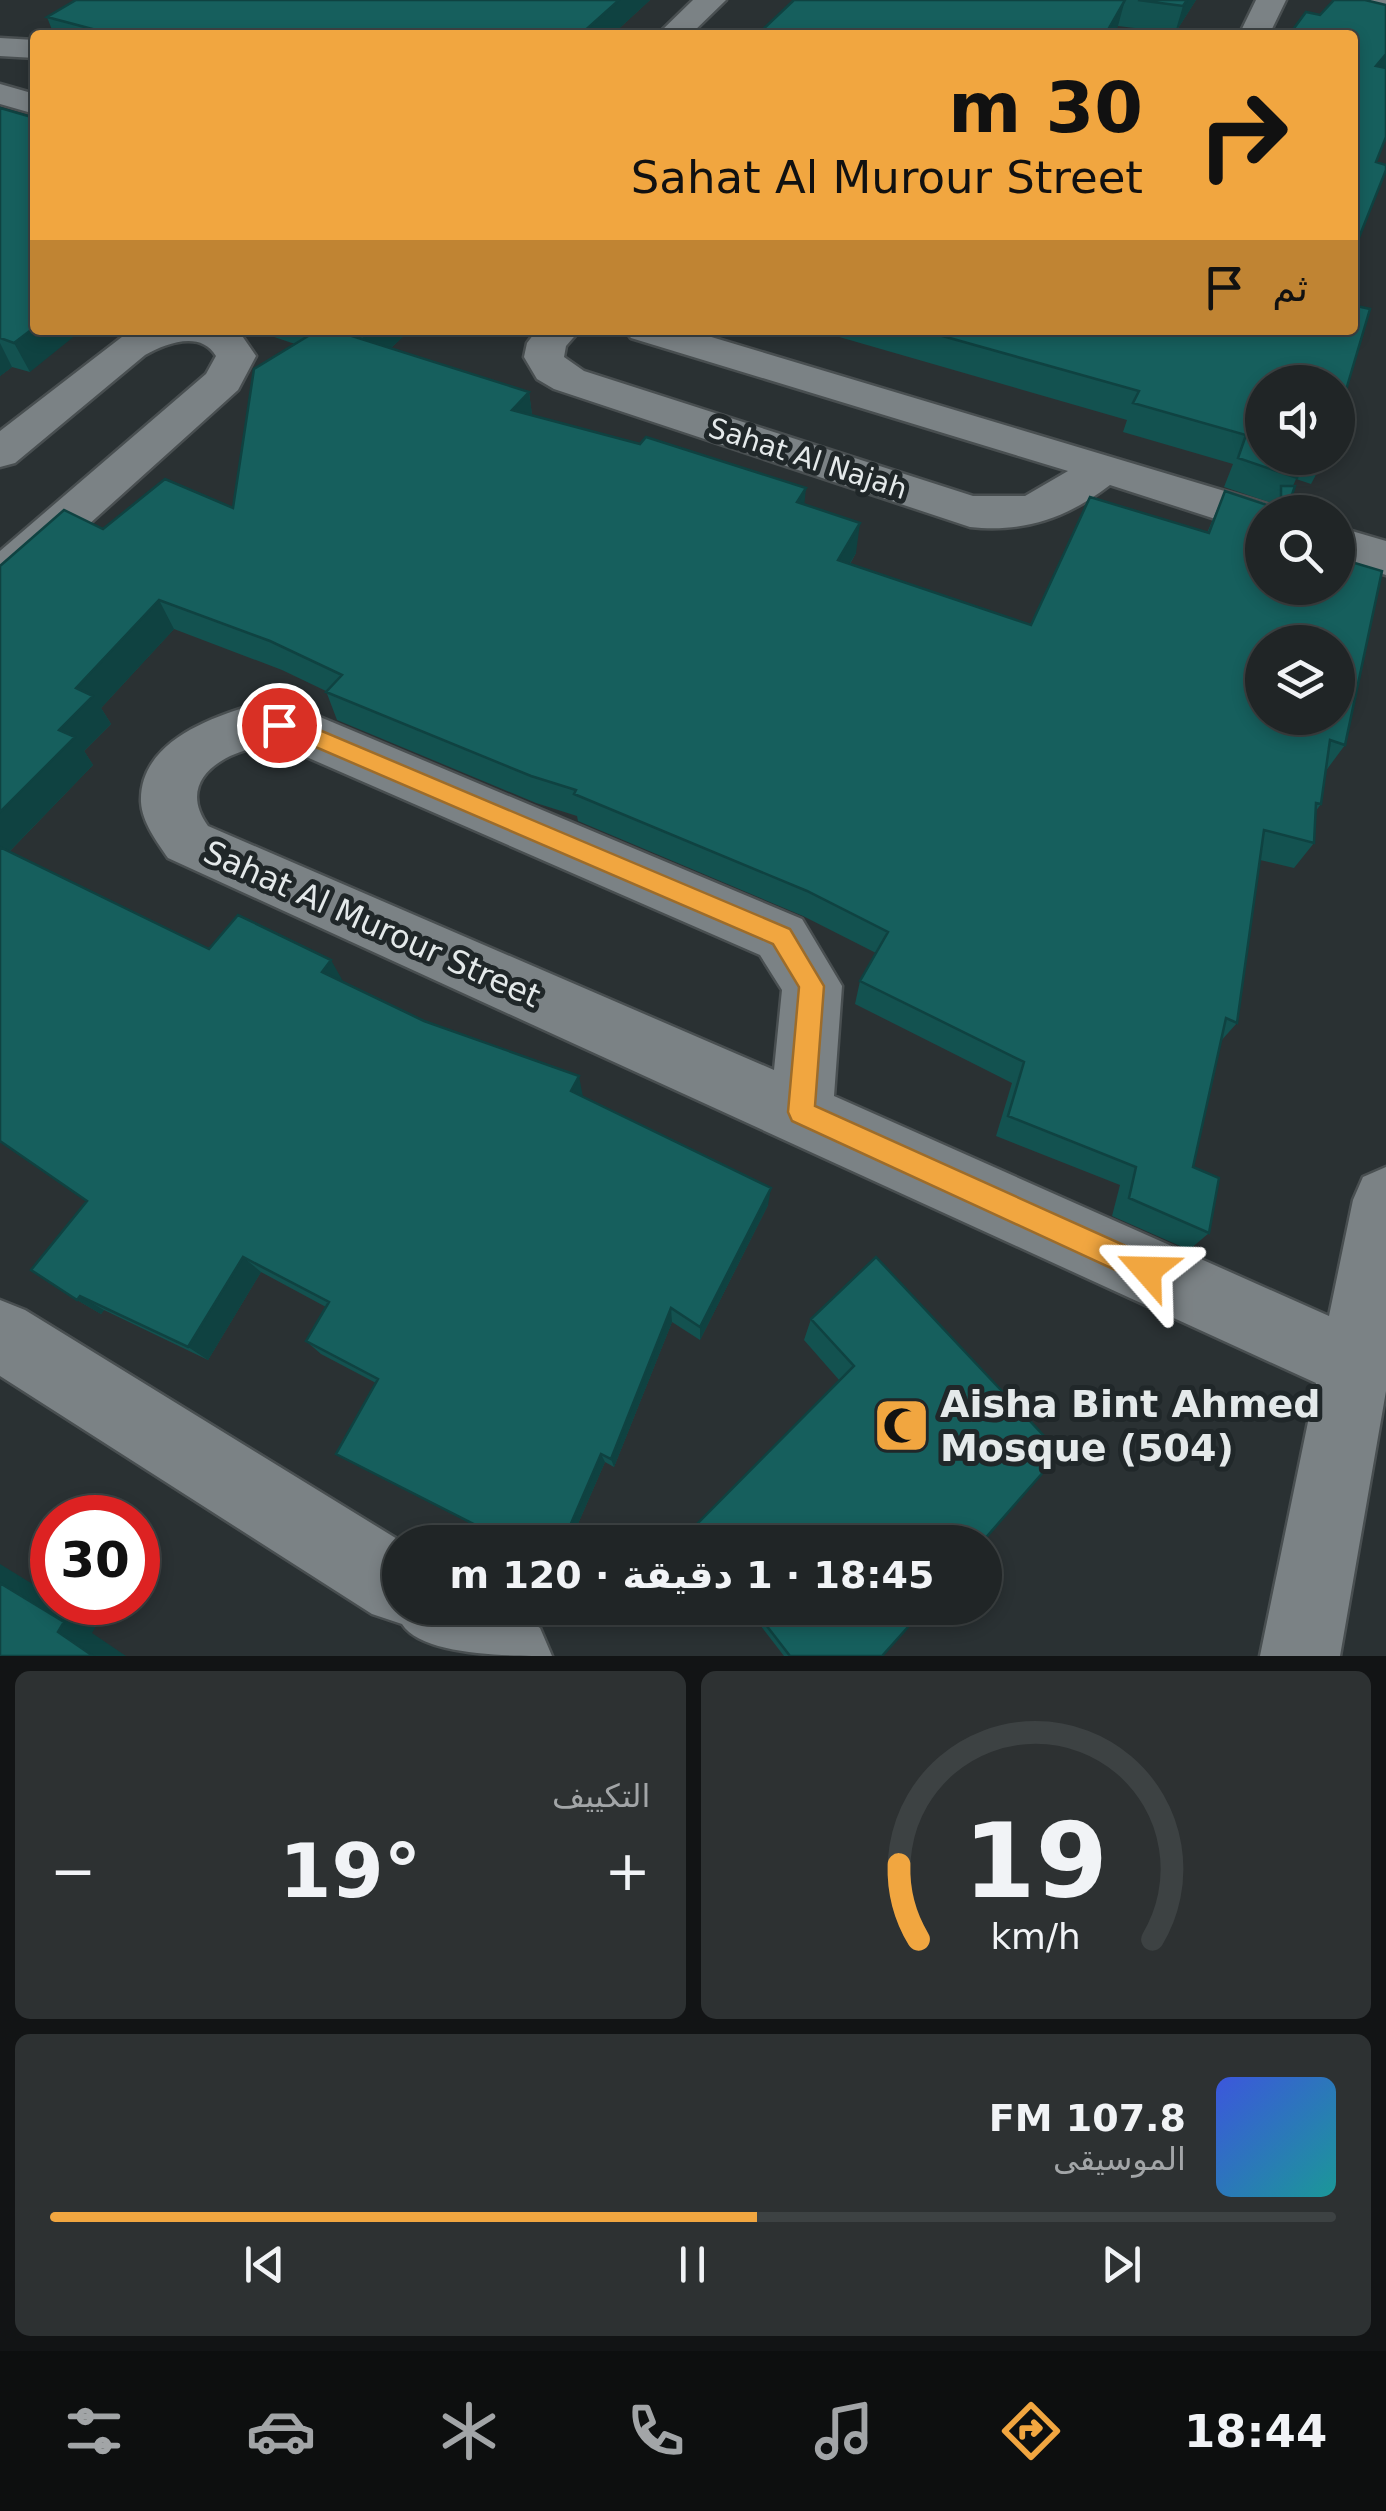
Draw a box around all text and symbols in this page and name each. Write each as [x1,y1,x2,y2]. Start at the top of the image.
text: 30 m [948,67,1143,149]
icon: right [1178,70,1308,200]
text: Sahat Al Murour Street [631,151,1143,204]
icon: arrive [1197,260,1252,315]
text: ثم [1272,266,1308,310]
map controls [1245,365,1355,735]
button: sound [1245,365,1355,475]
street label: Sahat Al Najah [705,411,911,506]
button: search [1245,495,1355,605]
button: layers [1245,625,1355,735]
pin [237,683,322,768]
icon: arrive [252,698,307,753]
street label: Sahat Al Murour Street [198,833,546,1015]
position arrow [1095,1218,1199,1322]
place label: Aisha Bint Ahmed Mosque (504) [940,1382,1320,1470]
mosque icon: Aisha Bint Ahmed Mosque (504) [871,1396,931,1456]
speed limit sign: 30 [30,1495,160,1625]
text: 18:45 · 1 دقيقة · 120 m [450,1553,934,1597]
text: التكييف [552,1777,651,1815]
text: 19 [963,1800,1108,1922]
text: 19° [279,1827,421,1915]
text: − [50,1839,96,1903]
text: + [604,1839,651,1903]
text: km/h [991,1916,1081,1957]
text: 107.8 FM [989,2096,1186,2140]
text: الموسيقى [1053,2140,1186,2178]
icon: previous [237,2237,292,2292]
icon: pause [665,2237,720,2292]
icon: next [1094,2237,1149,2292]
icon: filters [59,2396,129,2466]
icon: car [246,2396,316,2466]
icon: climate [434,2396,504,2466]
icon: phone [621,2396,691,2466]
icon: music [809,2396,879,2466]
icon: directions [996,2396,1066,2466]
text: 18:44 [1184,2405,1327,2458]

